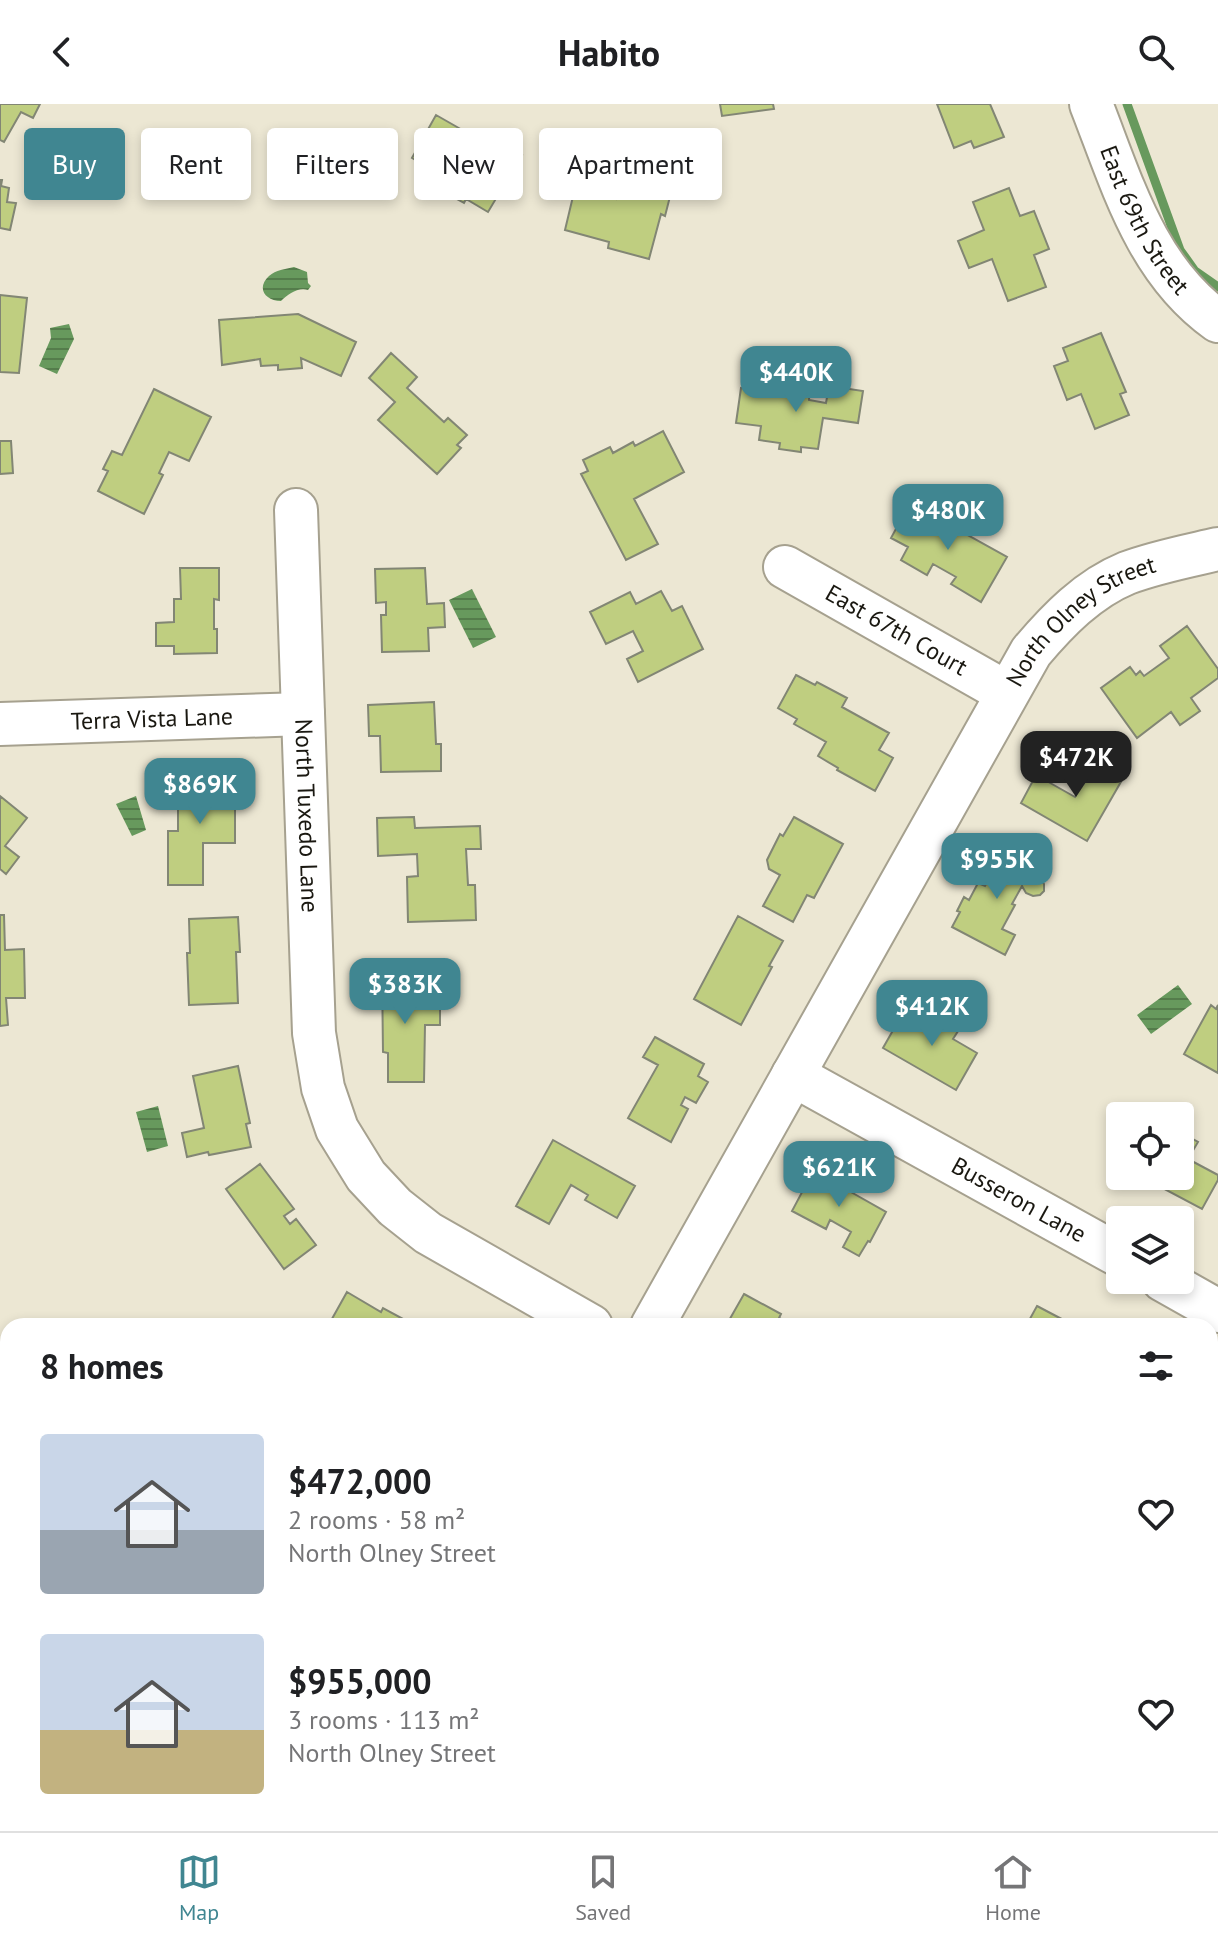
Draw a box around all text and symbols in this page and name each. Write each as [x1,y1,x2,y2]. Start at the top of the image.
text: Habito [558,29,660,76]
icon: back [40,30,84,74]
icon: search [1134,30,1178,74]
chip: Buy [24,128,125,200]
chip: Rent [141,128,251,200]
chip: Filters [267,128,398,200]
chip: New [414,128,523,200]
chip: Apartment [539,128,722,200]
street label: East 69th Street [1093,141,1196,301]
pin: $440K [740,346,852,414]
text: $440K [758,355,834,388]
pin: $480K [892,484,1004,552]
text: $480K [910,493,986,526]
street label: North Olney Street [999,549,1159,692]
street label: East 67th Court [820,577,973,682]
street label: Terra Vista Lane [70,700,233,737]
street label: North Tuxedo Lane [288,718,326,913]
pin: $472K [1020,731,1132,799]
text: $472K [1038,740,1114,773]
pin: $869K [144,758,256,826]
text: $869K [162,767,238,800]
pin: $955K [941,833,1053,901]
text: $955K [959,842,1035,875]
pin: $383K [349,958,461,1026]
text: $383K [367,967,443,1000]
pin: $412K [876,980,988,1048]
text: $412K [894,989,970,1022]
map controls [1106,1102,1194,1294]
button: locate [1106,1102,1194,1190]
pin: $621K [783,1141,895,1209]
text: $621K [801,1150,877,1183]
street label: Busseron Lane [946,1150,1092,1249]
button: layers [1106,1206,1194,1294]
text: 8 homes [40,1344,164,1388]
icon: filters [1134,1344,1178,1388]
text: $472,000 [288,1459,432,1503]
icon: home [104,1466,200,1562]
icon: heart [1134,1492,1178,1536]
text: 2 rooms · 58 m² [288,1503,465,1536]
text: North Olney Street [288,1536,496,1569]
text: $955,000 [288,1659,432,1703]
icon: home [104,1666,200,1762]
icon: heart [1134,1692,1178,1736]
text: 3 rooms · 113 m² [288,1703,480,1736]
text: North Olney Street [288,1736,496,1769]
tab: Map [177,1850,221,1926]
tab: Saved [575,1850,631,1926]
tab: Home [985,1850,1041,1926]

